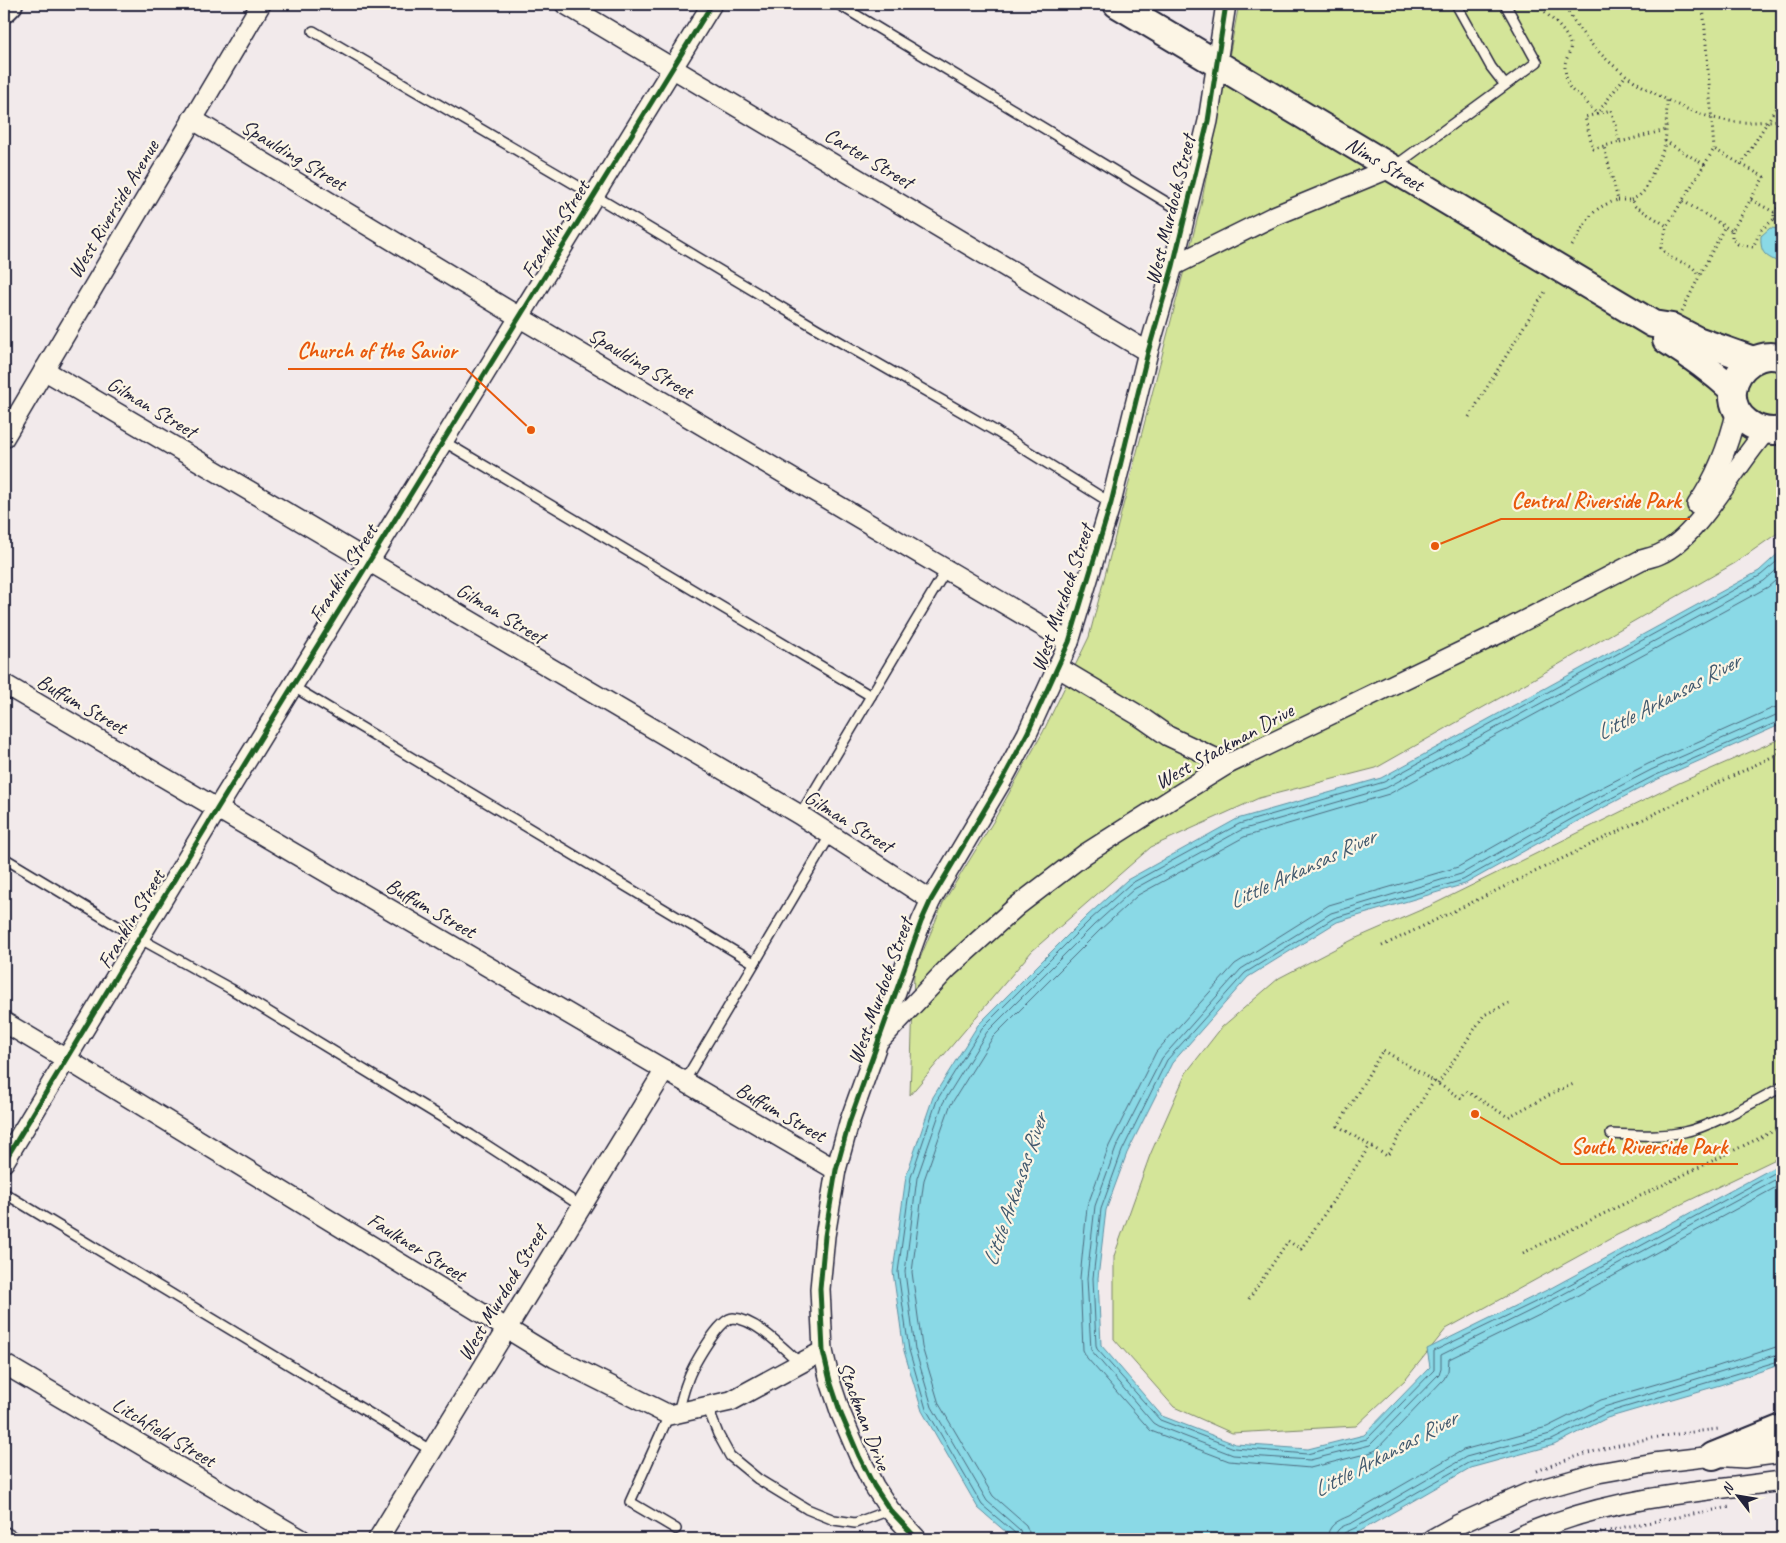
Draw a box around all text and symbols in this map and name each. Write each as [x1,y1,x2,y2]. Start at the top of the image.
street label: Spaulding Street [237,113,353,198]
street label: Carter Street [820,121,921,196]
street label: West Murdock Street [1139,130,1202,288]
street label: Nims Street [1341,131,1430,198]
street label: West Riverside Avenue [62,134,165,283]
street label: Franklin Street [515,174,596,283]
street label: Spaulding Street [584,321,700,406]
callout: Church of the Savior [288,332,466,369]
text: Church of the Savior [297,337,459,365]
street label: Gilman Street [103,370,204,445]
callout: Central Riverside Park [1501,482,1690,519]
text: Central Riverside Park [1511,487,1682,515]
street label: Franklin Street [303,518,384,627]
street label: West Murdock Street [1025,518,1100,675]
street label: Gilman Street [452,576,553,651]
water label: Little Arkansas River [1592,646,1748,747]
street label: Buffum Street [33,668,133,741]
street label: West Stackman Drive [1150,697,1299,795]
street label: Gilman Street [800,784,901,860]
water label: Little Arkansas River [1224,821,1383,915]
street label: Franklin Street [91,863,172,973]
street label: Buffum Street [382,872,482,945]
street label: West Murdock Street [842,912,919,1067]
street label: Buffum Street [732,1076,832,1149]
water label: Little Arkansas River [976,1107,1055,1269]
callout: South Riverside Park [1561,1127,1738,1164]
text: South Riverside Park [1571,1133,1729,1161]
street label: Faulkner Street [363,1206,473,1289]
street label: West Murdock Street [451,1218,554,1365]
street label: Stackman Drive [831,1358,897,1476]
street label: Litchfield Street [108,1391,222,1474]
water label: Little Arkansas River [1309,1403,1465,1504]
north arrow [1714,1470,1764,1520]
text: N [1718,1479,1738,1498]

